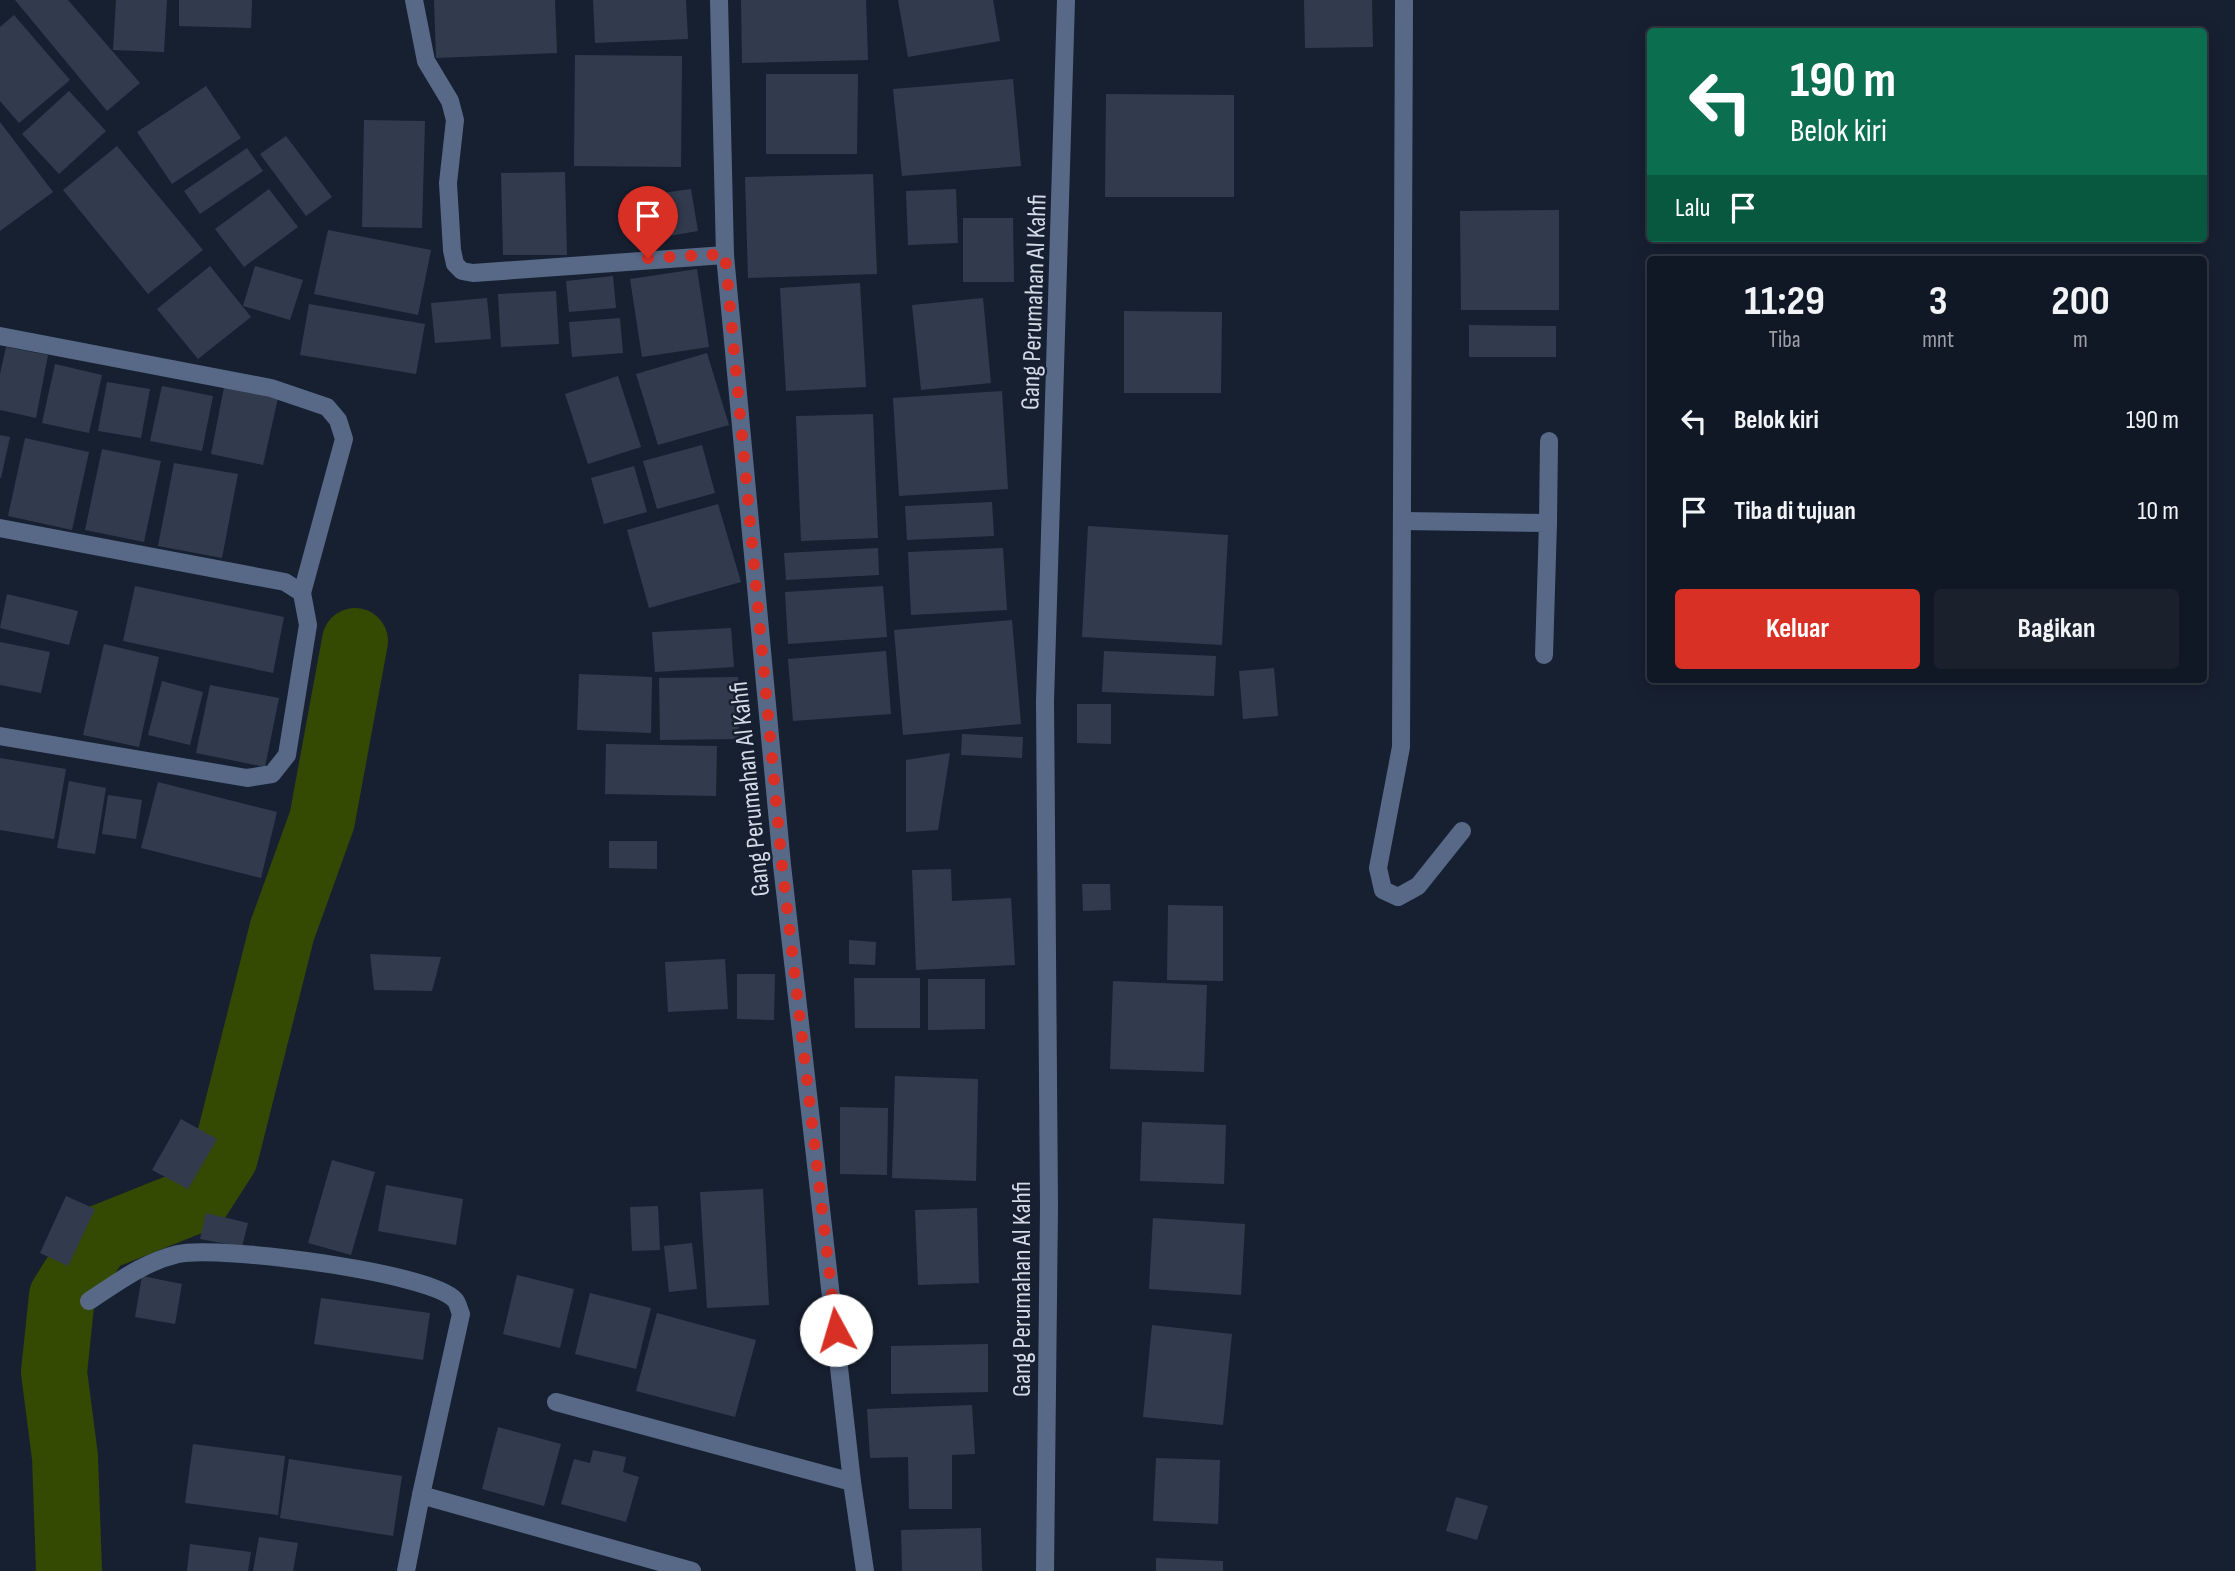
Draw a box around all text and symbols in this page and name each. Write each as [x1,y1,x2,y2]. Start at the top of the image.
text: 190 m [1790,52,1896,111]
icon: left [1675,56,1766,147]
text: Belok kiri [1790,112,1887,151]
pin [618,186,678,258]
icon: arrive [1724,189,1762,227]
text: Lalu [1675,193,1710,224]
street label: Gang Perumahan Al Kahfi [1015,194,1054,410]
icon: arrive [629,197,667,235]
text: 11:29 [1744,276,1825,327]
text: 3 [1929,276,1948,327]
text: 200 [2051,276,2110,327]
text: Tiba [1769,326,1801,354]
text: mnt [1922,326,1954,354]
text: m [2073,326,2088,354]
icon: left [1675,402,1713,440]
text: Belok kiri [1734,405,1819,436]
text: 190 m [2126,405,2179,436]
icon: arrive [1675,493,1713,531]
text: Tiba di tujuan [1734,496,1856,527]
text: 10 m [2137,496,2179,527]
button: Keluar [1675,589,1920,669]
button: Bagikan [1934,589,2179,669]
street label: Gang Perumahan Al Kahfi [724,680,777,898]
street label: Gang Perumahan Al Kahfi [1007,1181,1038,1397]
position arrow [799,1293,873,1367]

